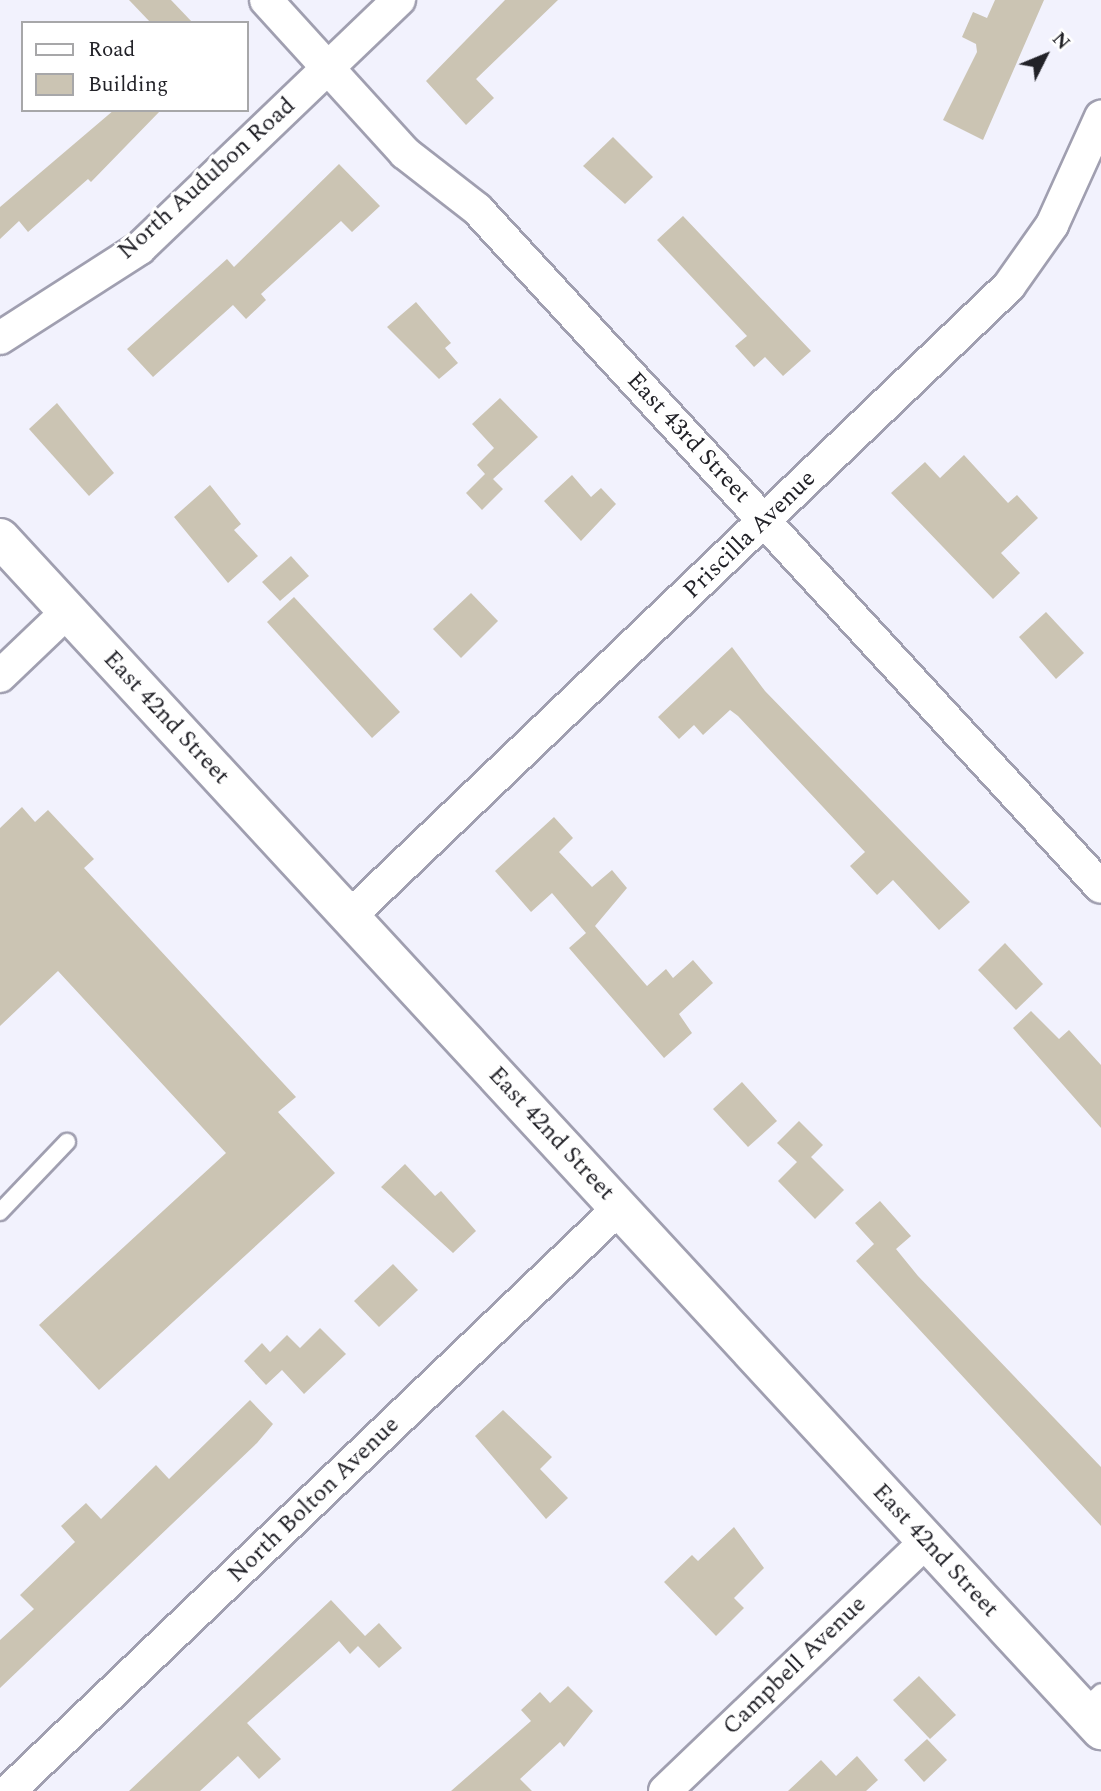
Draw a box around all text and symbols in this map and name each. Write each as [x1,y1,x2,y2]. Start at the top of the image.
legend [21,21,248,112]
north arrow [1010,21,1080,91]
text: N [1045,26,1077,57]
text: Road [88,34,135,66]
text: Building [88,69,168,101]
street label: North Audubon Road [112,92,302,266]
street label: East 43rd Street [620,367,756,509]
street label: Priscilla Avenue [678,465,822,605]
street label: East 42nd Street [97,645,235,791]
street label: East 42nd Street [482,1061,620,1207]
street label: North Bolton Avenue [222,1411,406,1589]
street label: East 42nd Street [866,1478,1004,1624]
street label: Campbell Avenue [717,1590,873,1742]

